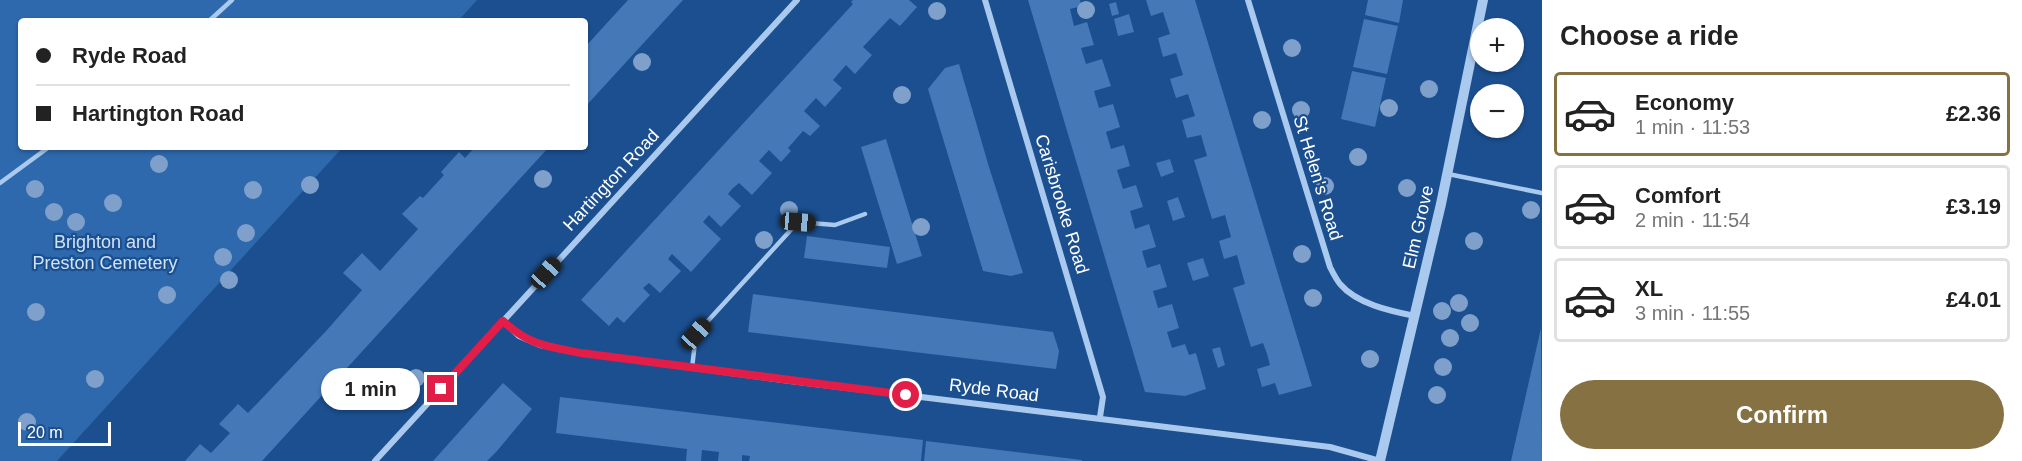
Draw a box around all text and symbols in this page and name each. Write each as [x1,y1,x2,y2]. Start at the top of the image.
map controls [1470,18,1524,138]
button: + [1470,18,1524,72]
text: Choose a ride [1560,21,1739,51]
text: Ryde Road [72,43,187,68]
button: − [1470,84,1524,138]
icon: car [1563,87,1617,141]
text: Economy [1635,90,1734,115]
text: Hartington Road [72,101,244,126]
text: £2.36 [1946,101,2001,126]
street label: St Helen's Road [1290,113,1346,243]
text: 1 min · 11:53 [1635,116,1750,138]
street label: Hartington Road [559,125,663,235]
street label: Carisbrooke Road [1031,132,1093,276]
icon: car [1563,180,1617,234]
street label: Elm Grove [1399,183,1437,271]
text: Comfort [1635,183,1721,208]
text: £3.19 [1946,194,2001,219]
text: 2 min · 11:54 [1635,209,1750,231]
car [779,211,817,233]
park label: Brighton and Preston Cemetery [32,232,178,273]
car [527,254,565,292]
icon: car [1563,273,1617,327]
text: XL [1635,276,1663,301]
text: £4.01 [1946,287,2001,312]
text: 3 min · 11:55 [1635,302,1750,324]
car [677,315,715,353]
callout: 1 min [321,368,420,410]
route end [427,375,454,402]
street label: Ryde Road [948,375,1040,405]
text: 1 min [344,378,397,400]
button: Confirm [1560,380,2004,449]
route start [892,381,919,408]
scale bar [18,419,111,446]
text: 20 m [27,424,63,441]

